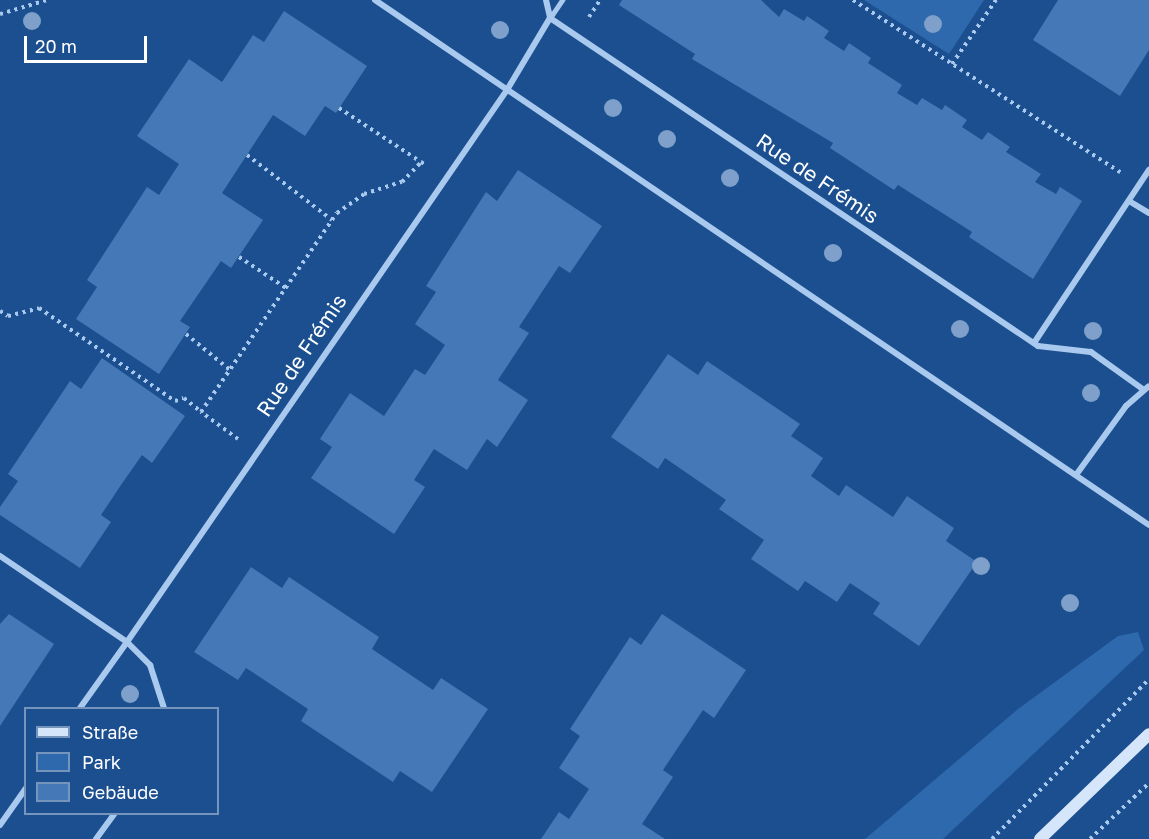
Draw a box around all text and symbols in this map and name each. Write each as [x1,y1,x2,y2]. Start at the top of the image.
scale bar [27,24,150,62]
text: 20 m [35,35,77,57]
street label: Rue de Frémis [752,128,884,228]
street label: Rue de Frémis [251,289,351,421]
legend [24,707,219,815]
text: Straße [82,721,138,743]
text: Park [82,751,121,773]
text: Gebäude [82,781,159,803]

